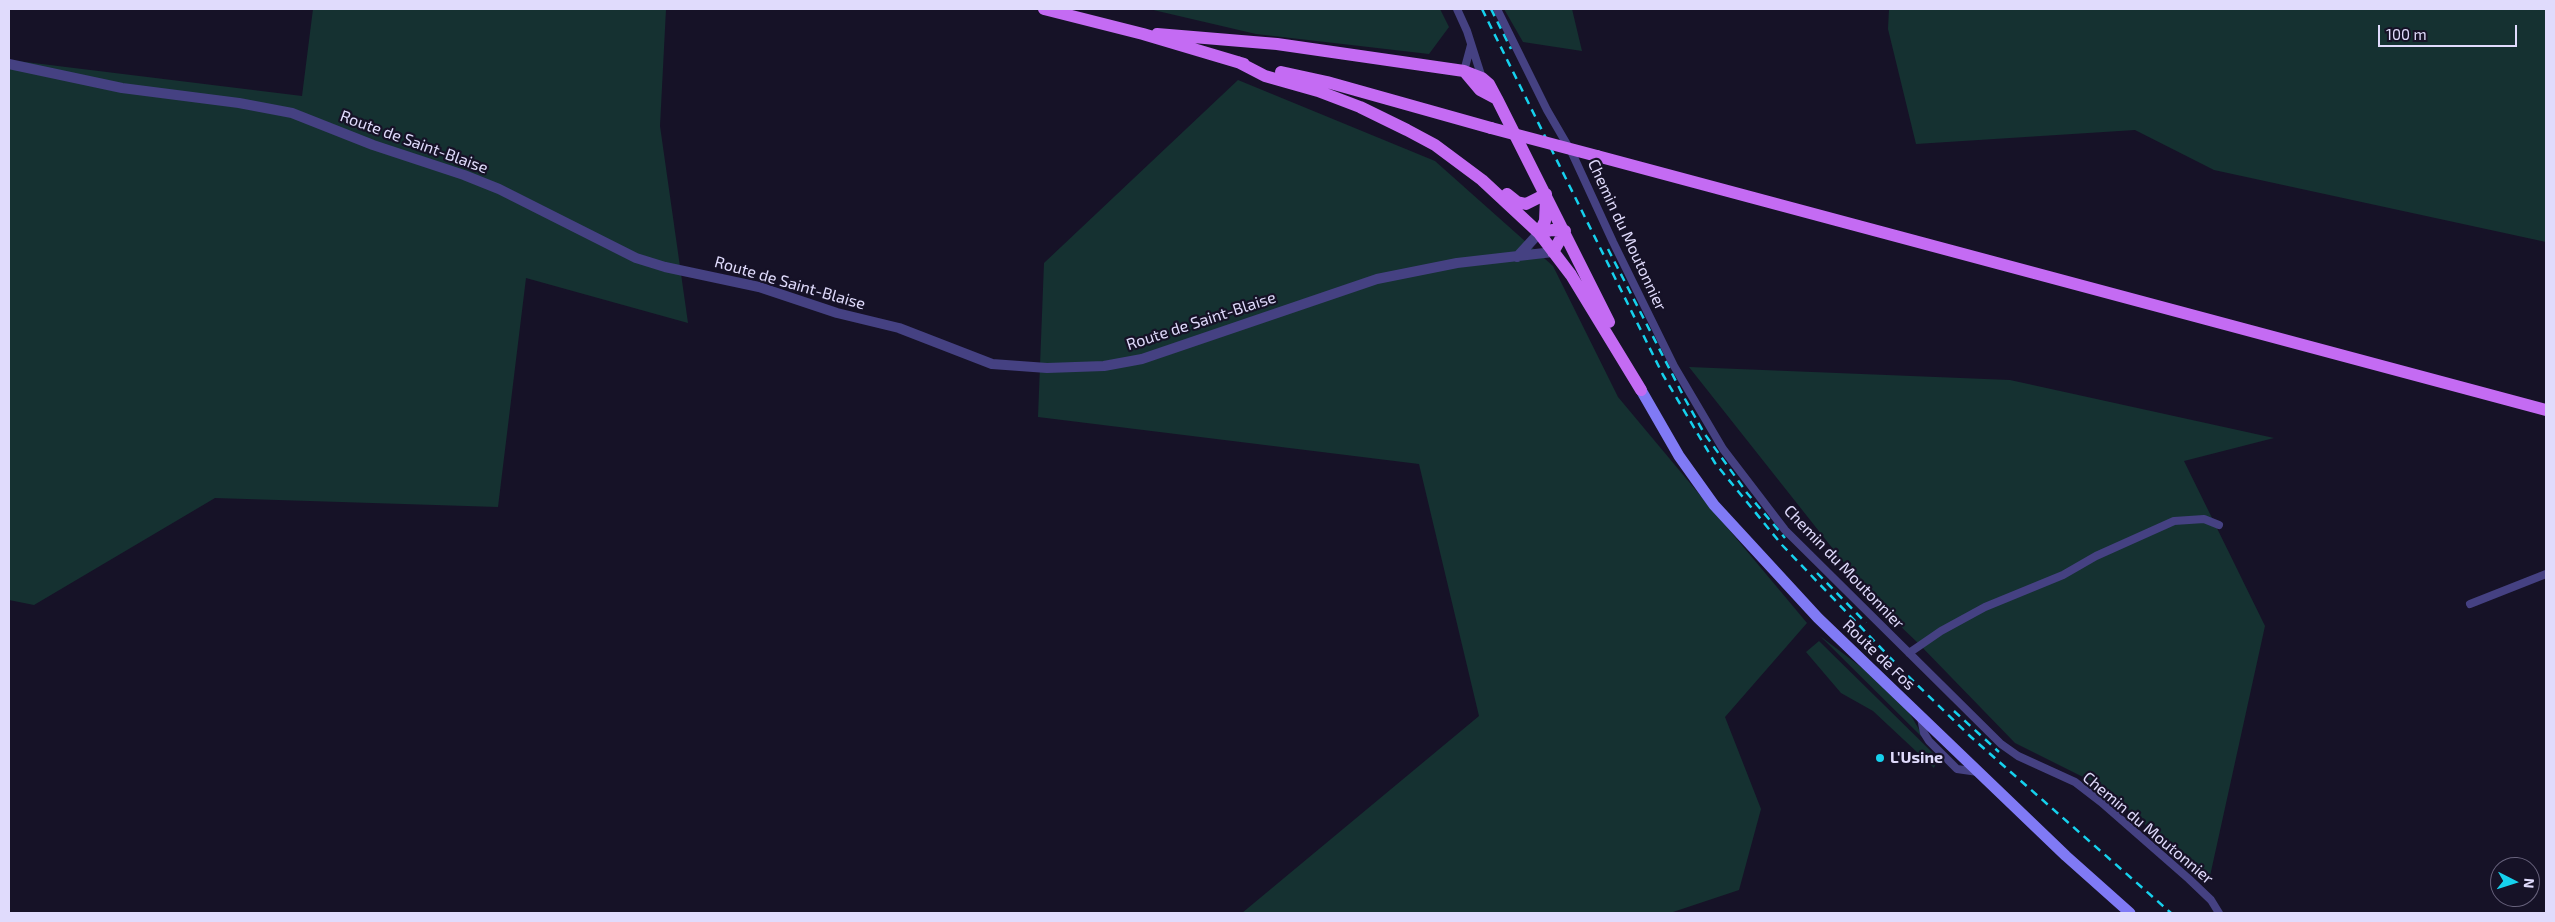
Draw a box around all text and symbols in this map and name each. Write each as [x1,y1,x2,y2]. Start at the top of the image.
scale bar [2380,15,2519,47]
text: 100 m [2386,25,2427,43]
street label: Route de Saint-Blaise [337,106,491,178]
street label: Chemin du Moutonnier [1583,156,1671,314]
street label: Route de Saint-Blaise [712,252,868,314]
street label: Route de Saint-Blaise [1124,288,1278,354]
street label: Chemin du Moutonnier [1780,501,1908,633]
street label: Route de Fos [1839,616,1919,694]
place label: L'Usine [1890,748,1943,768]
marker: L'Usine [1874,752,1886,764]
street label: Chemin du Moutonnier [2079,768,2217,888]
north arrow [2490,857,2540,907]
text: N [2521,877,2538,889]

